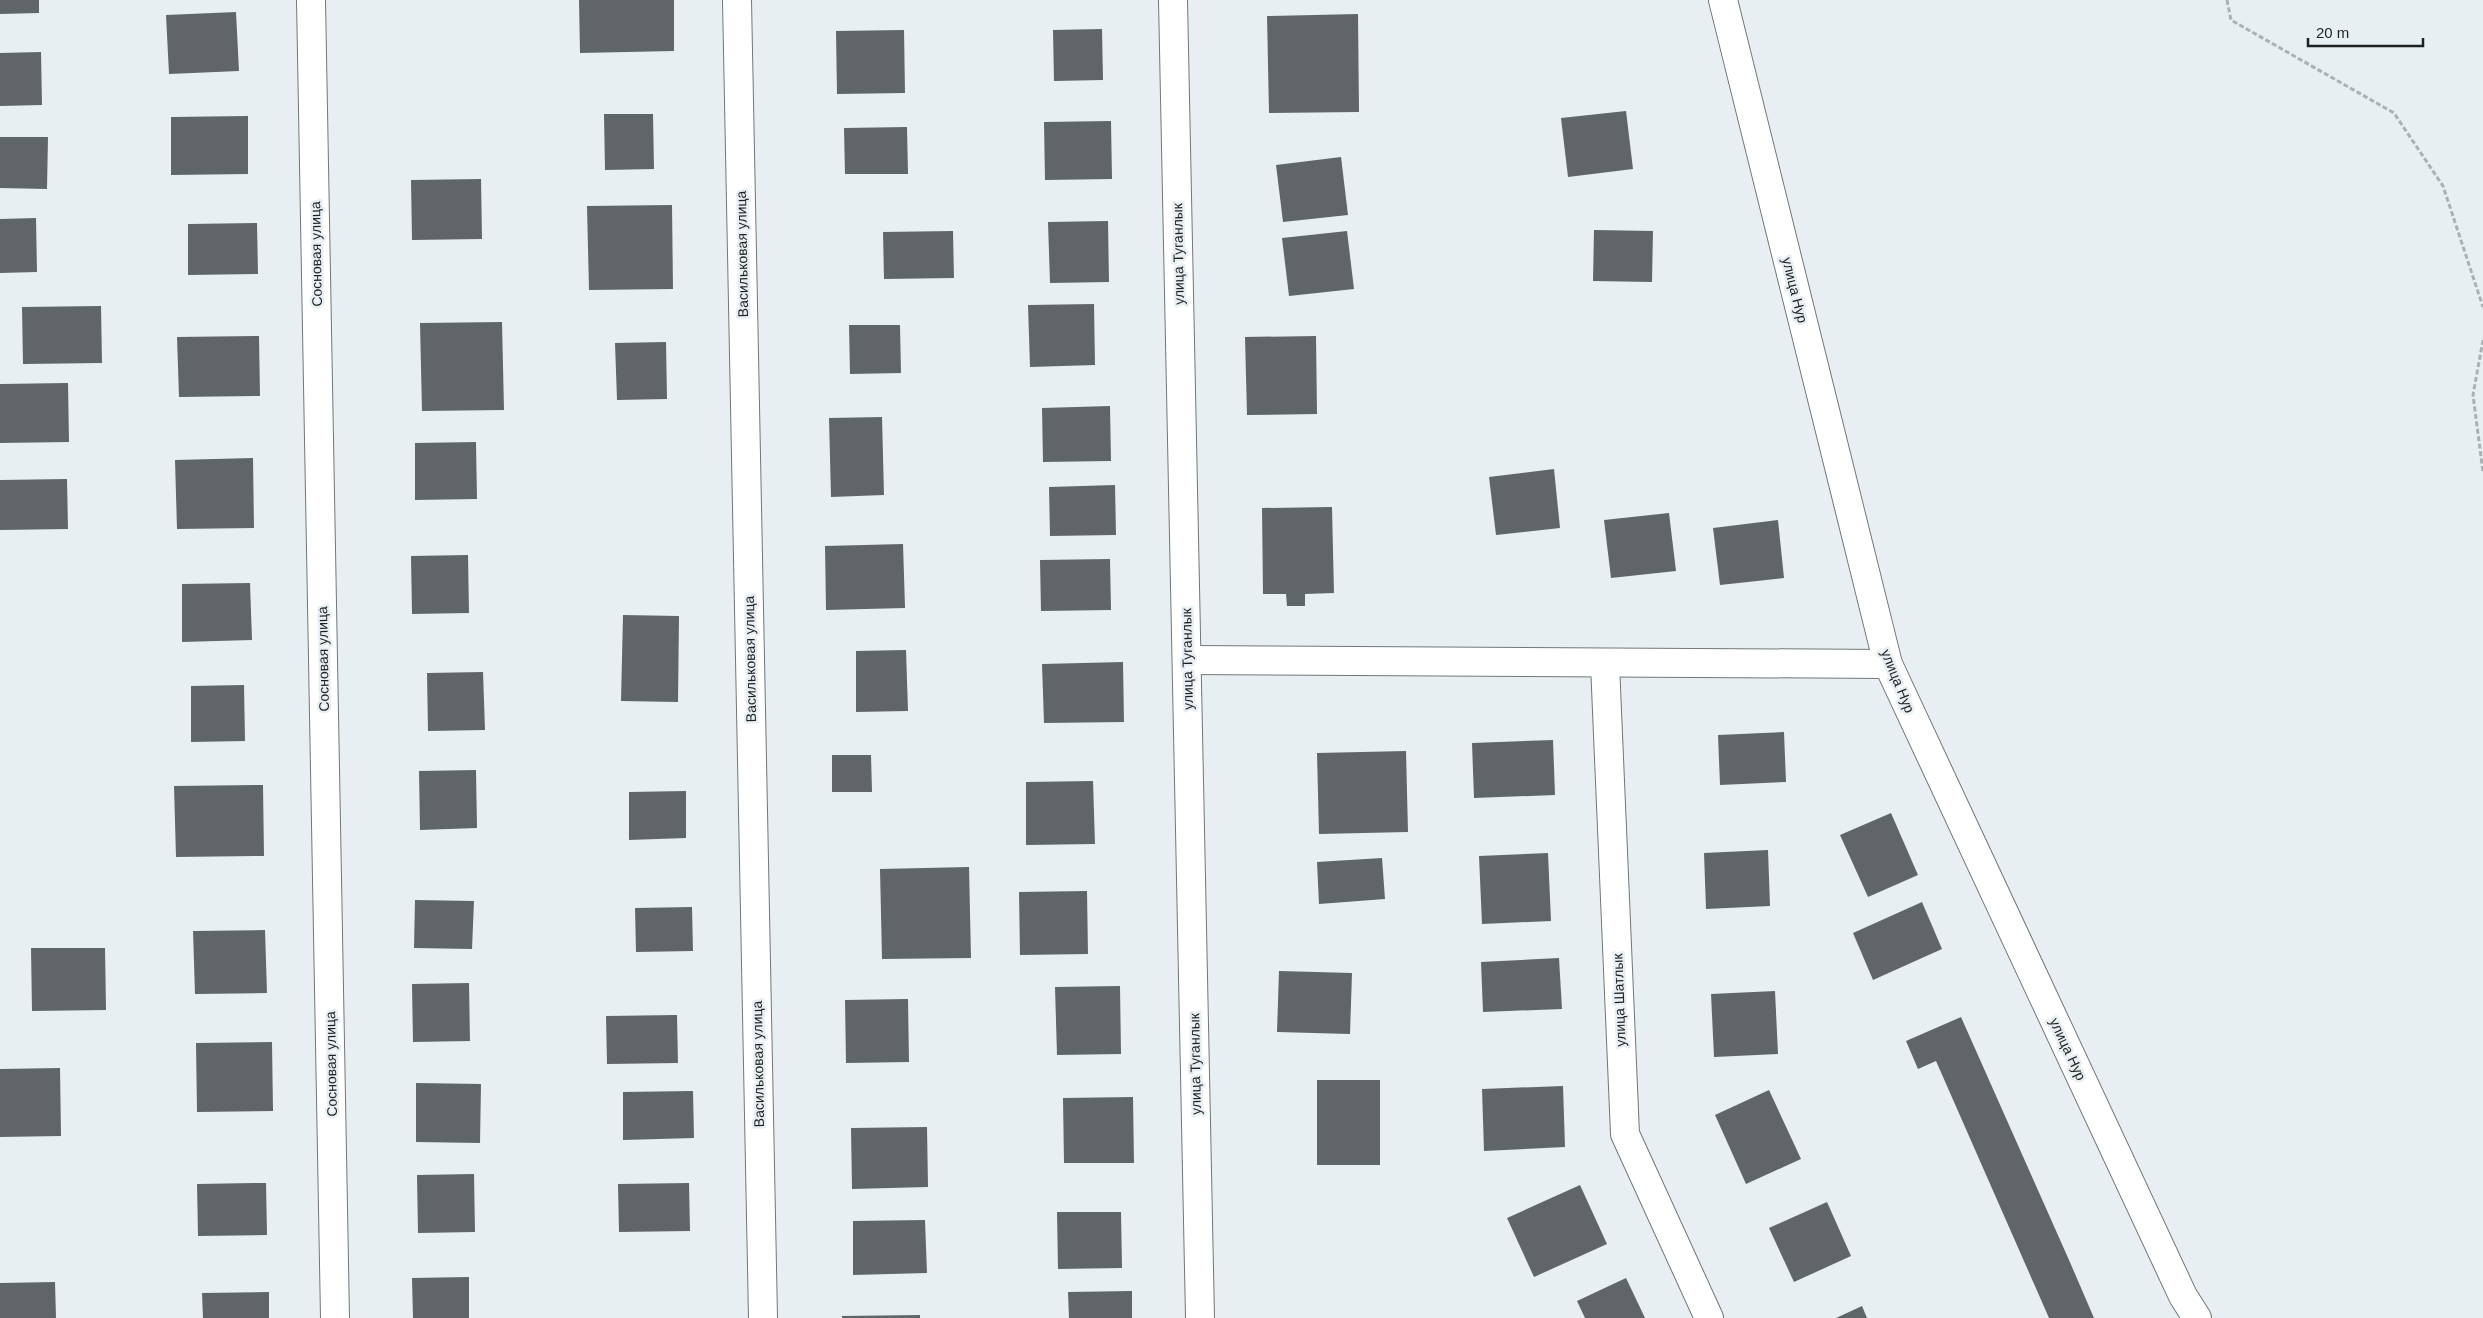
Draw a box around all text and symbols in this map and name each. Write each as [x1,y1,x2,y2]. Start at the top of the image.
scale bar [2308,15,2423,47]
text: 20 m [2316,24,2349,41]
street label: Васильковая улица [733,190,751,317]
street label: Сосновая улица [307,201,325,307]
street label: улица Туганлык [1169,202,1187,305]
street label: улица Нур [1779,255,1811,325]
street label: Васильковая улица [741,595,759,722]
street label: Сосновая улица [314,606,332,712]
street label: улица Туганлык [1178,607,1196,710]
street label: улица Нур [1878,647,1918,715]
street label: улица Шатлык [1609,952,1629,1047]
street label: Васильковая улица [749,1000,767,1127]
street label: Сосновая улица [322,1011,340,1117]
street label: улица Туганлык [1186,1012,1204,1115]
street label: улица Нур [2047,1015,2090,1083]

